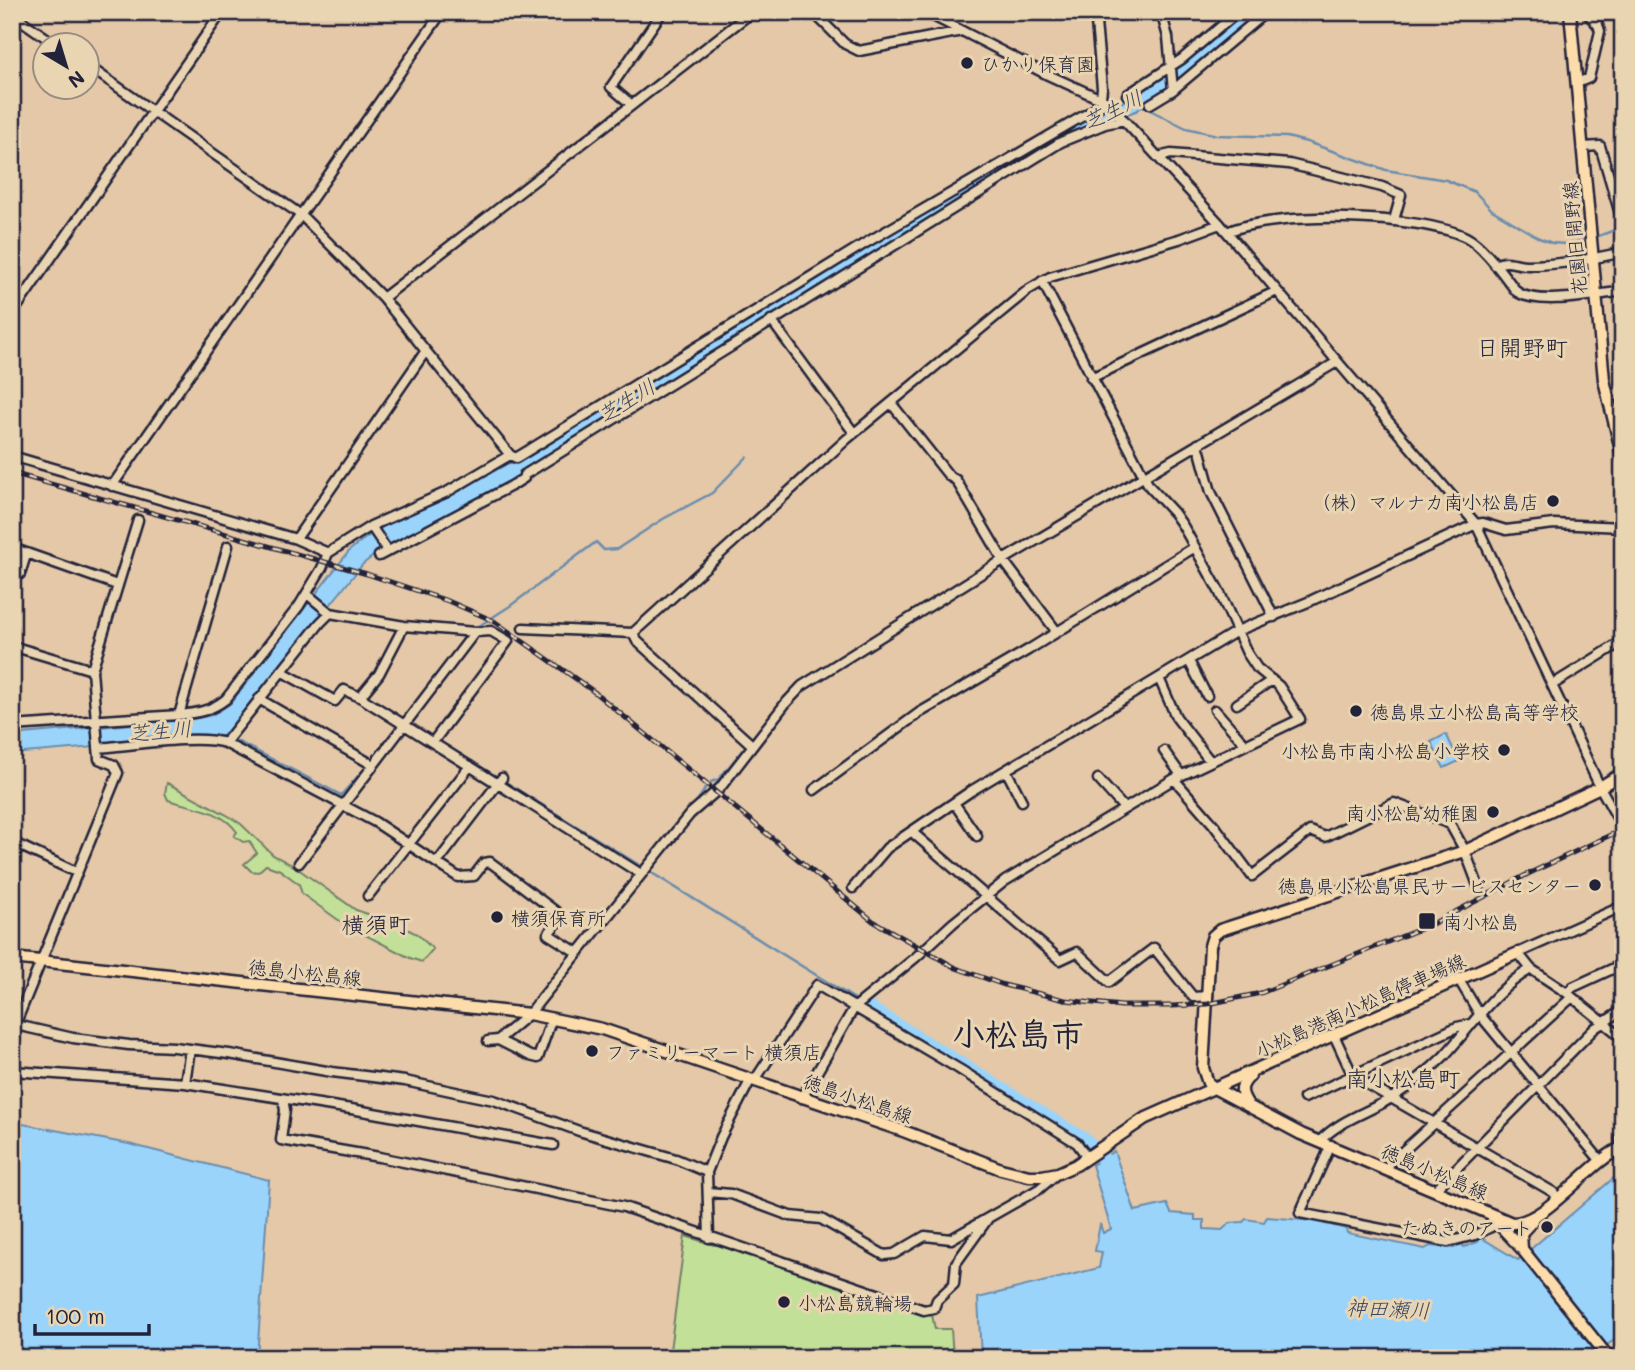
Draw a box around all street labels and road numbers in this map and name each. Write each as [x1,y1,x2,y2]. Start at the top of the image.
street label: 花園日開野線 [1557,180,1591,296]
street label: 小松島港南小松島停車場線 [1251,947,1469,1063]
street label: 徳島小松島線 [247,954,363,990]
street label: 徳島小松島線 [800,1068,916,1128]
street label: 徳島小松島線 [1378,1137,1492,1205]

